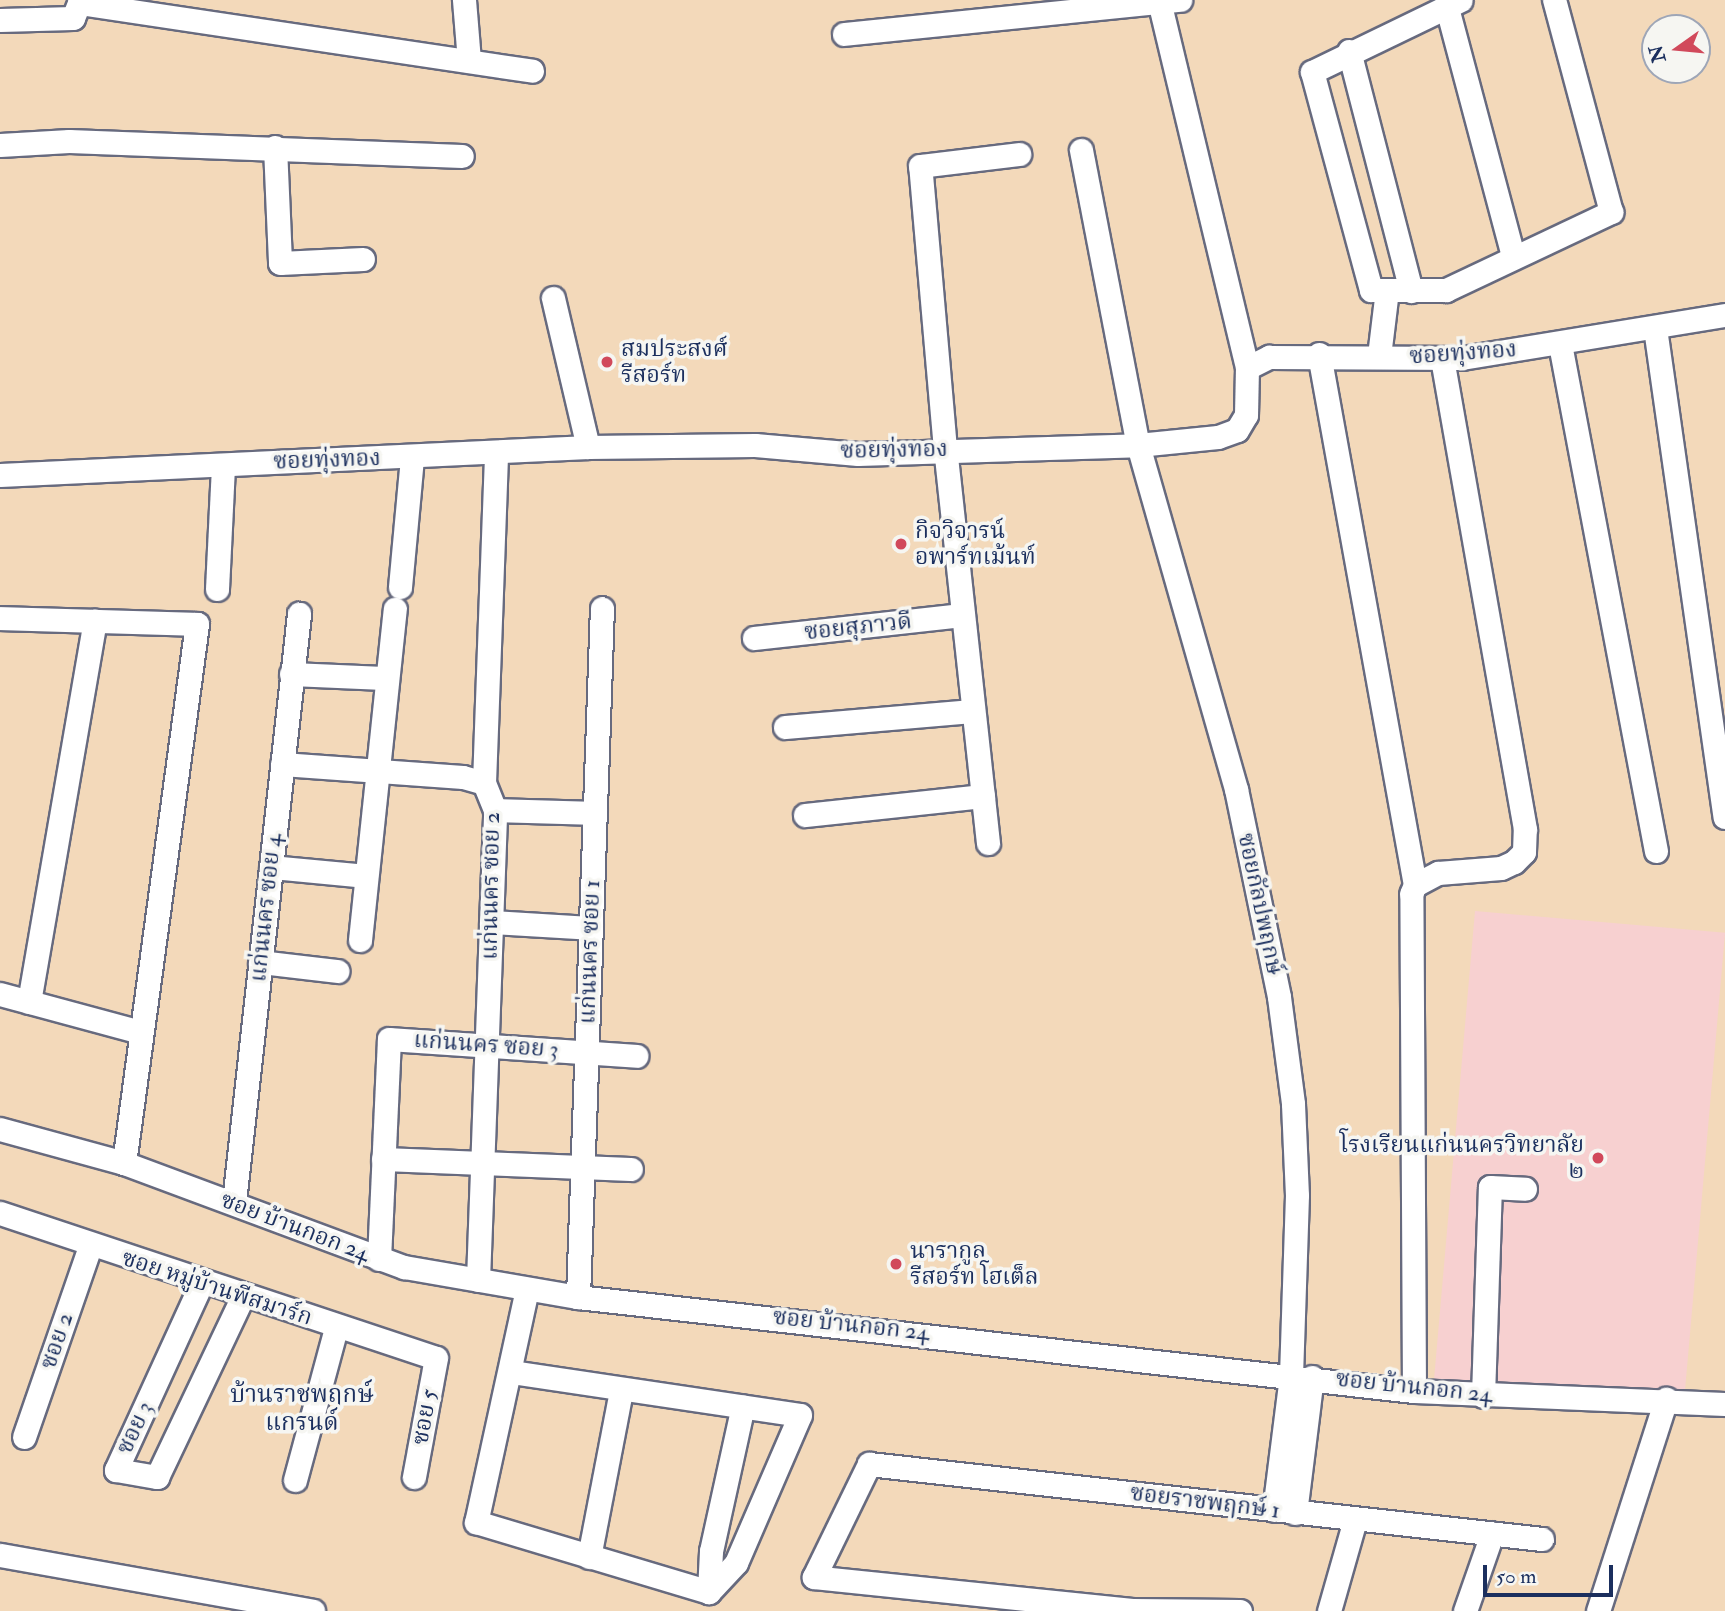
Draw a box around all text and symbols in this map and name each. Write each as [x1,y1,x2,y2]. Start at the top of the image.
north arrow [1641,14,1711,84]
text: N [1644,43,1671,65]
place label: สมประสงศ์ รีสอร์ท [621,335,728,389]
street label: ซอยทุ่งทอง [1408,335,1518,371]
marker: สมประสงศ์ รีสอร์ท [599,354,615,370]
street label: ซอยทุ่งทอง [840,435,948,465]
street label: ซอยทุ่งทอง [273,444,381,476]
place label: กิจวิจารน์ อพาร์ทเม้นท์ [915,517,1036,571]
marker: กิจวิจารน์ อพาร์ทเม้นท์ [893,536,909,552]
street label: ซอยสุภาวดี [803,608,913,646]
street label: แก่นนคร ซอย 2 [476,812,506,960]
street label: ซอยกัลปพฤกษ์ [1232,831,1288,977]
street label: แก่นนคร ซอย 4 [245,833,287,983]
street label: แก่นนคร ซอย 1 [574,879,606,1025]
street label: แก่นนคร ซอย 3 [413,1026,559,1064]
place label: โรงเรียนแก่นนครวิทยาลัย ๒ [1339,1131,1584,1185]
marker: โรงเรียนแก่นนครวิทยาลัย ๒ [1590,1150,1606,1166]
street label: ซอย บ้านกอก 24 [217,1186,373,1268]
place label: นารากูล รีสอร์ท โฮเต็ล [910,1237,1039,1291]
street label: ซอย หมู่บ้านพีสมาร์ก [118,1244,316,1332]
marker: นารากูล รีสอร์ท โฮเต็ล [888,1256,904,1272]
street label: ซอย บ้านกอก 24 [771,1303,931,1347]
street label: ซอย 2 [35,1309,79,1373]
street label: ซอย บ้านกอก 24 [1334,1365,1494,1409]
district label: บ้านราชพฤกษ์ แกรนด์ [230,1381,374,1437]
street label: ซอย 5 [407,1387,443,1447]
street label: ซอย 3 [111,1397,159,1459]
street label: ซอยราชพฤกษ์ 1 [1129,1479,1281,1525]
scale bar [1487,1552,1616,1596]
text: 50 m [1496,1563,1537,1590]

